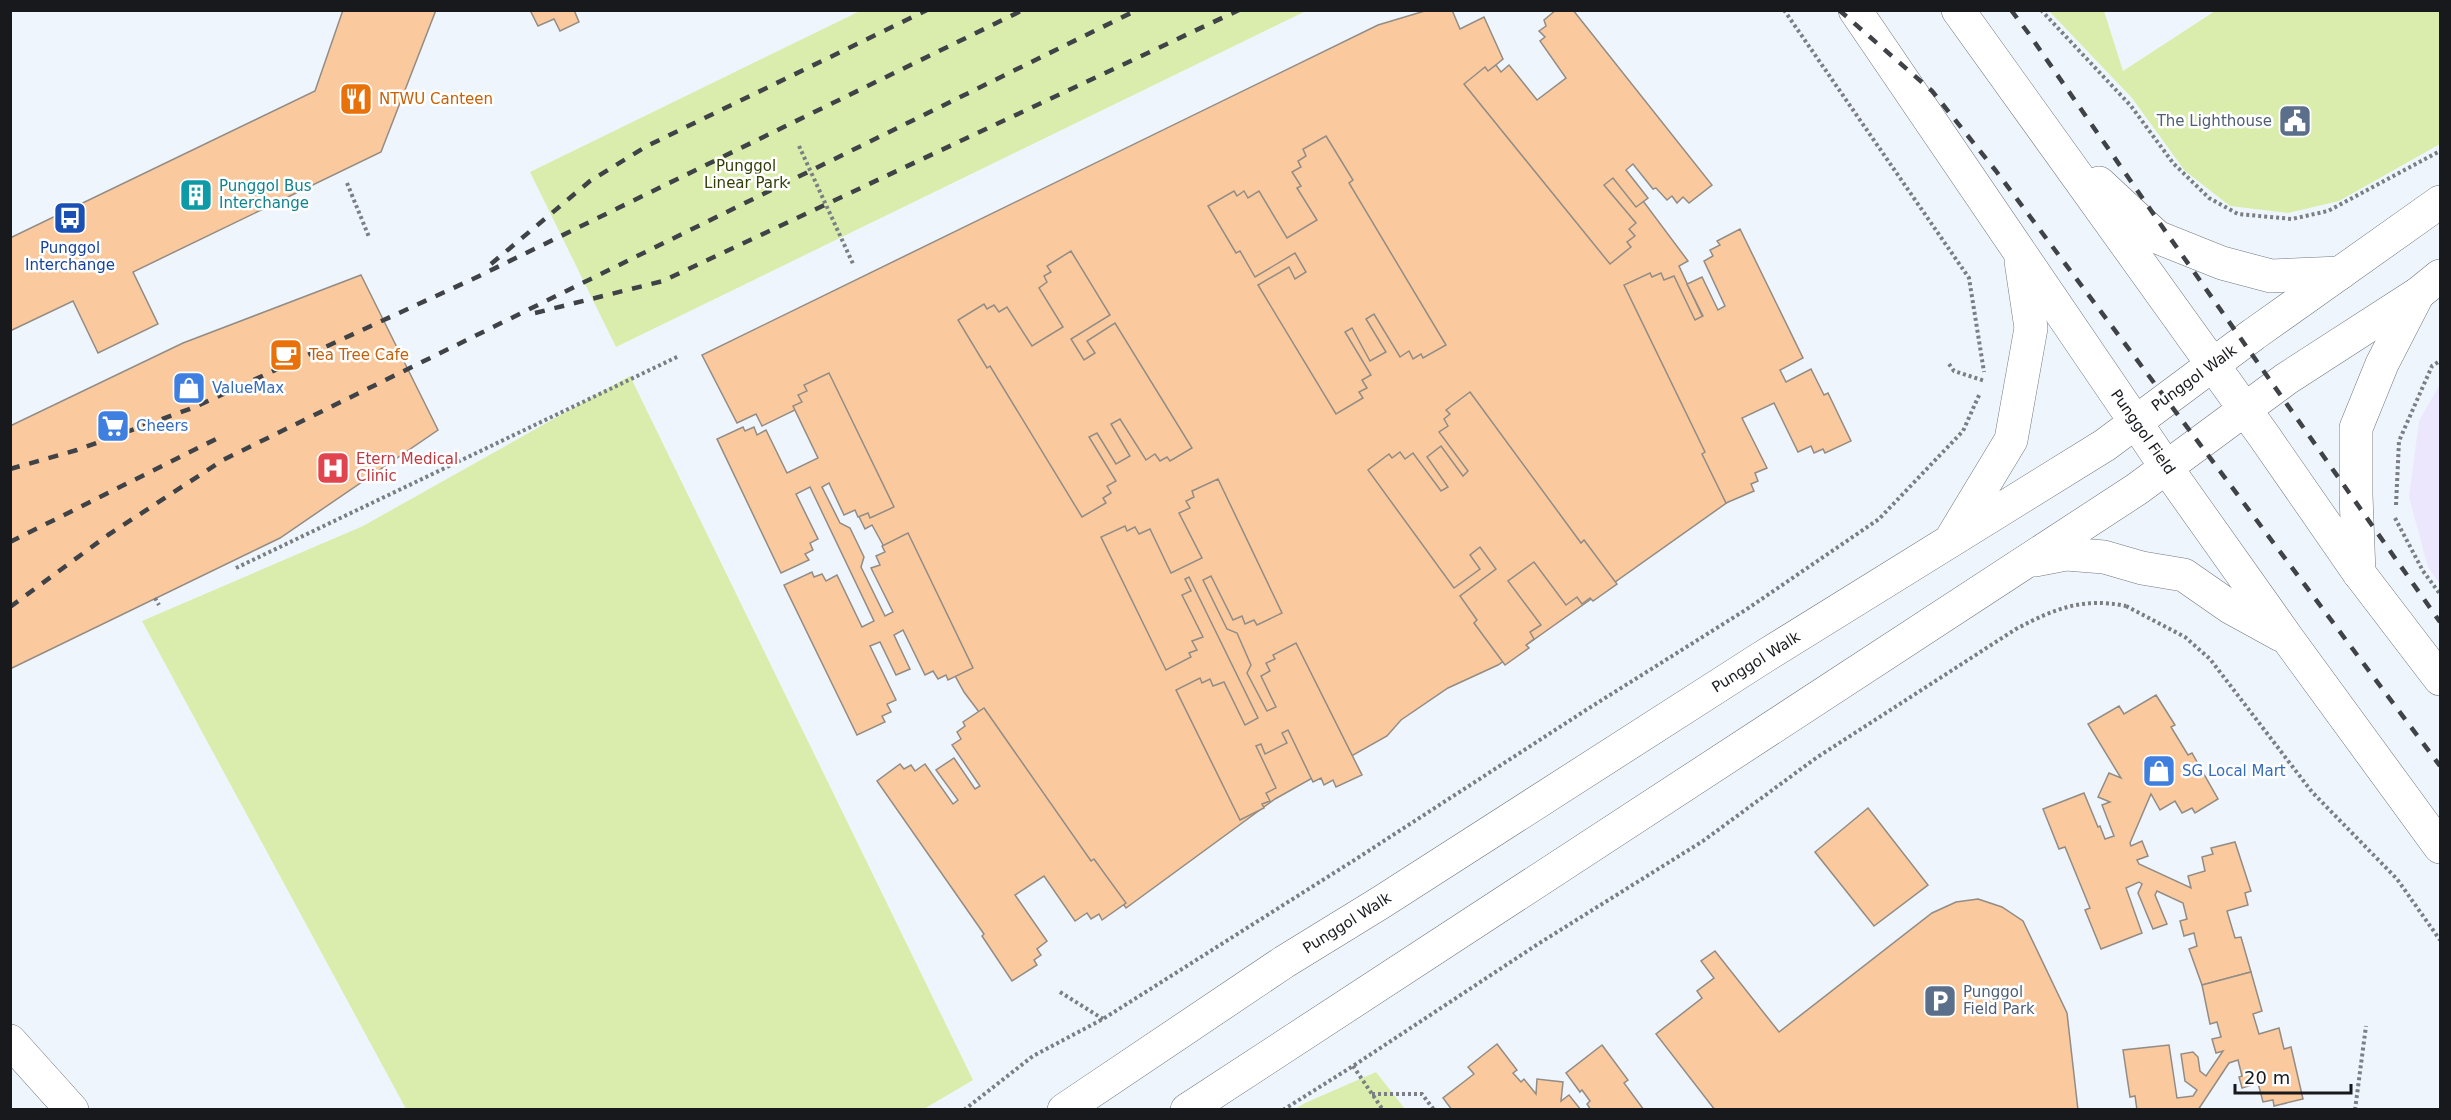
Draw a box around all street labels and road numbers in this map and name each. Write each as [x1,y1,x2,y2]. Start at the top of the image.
street label: Punggol Walk [2148,341,2240,415]
street label: Punggol Field [2107,386,2179,478]
street label: Punggol Walk [1708,627,1804,696]
street label: Punggol Walk [1299,888,1395,957]

